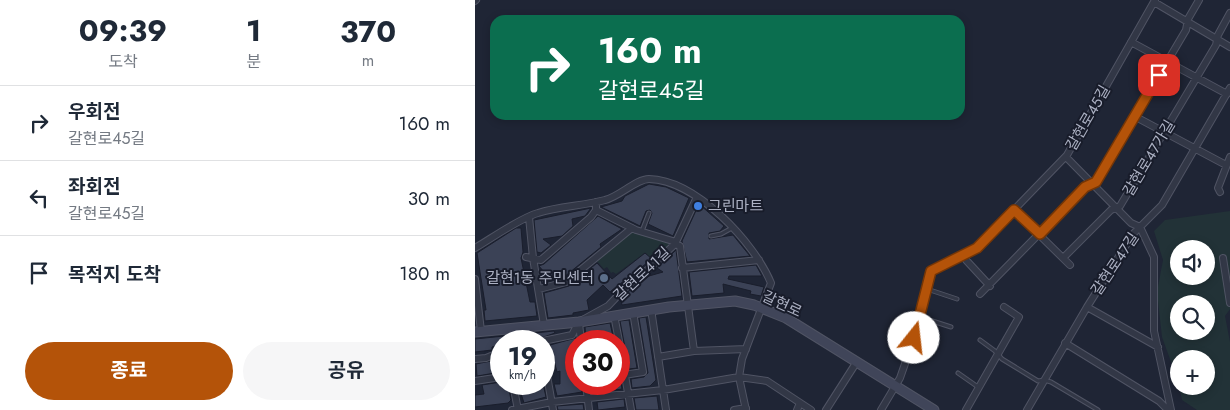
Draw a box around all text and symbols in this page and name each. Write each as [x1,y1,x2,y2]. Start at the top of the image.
text: 09:39 [79,9,167,52]
text: 1 [246,9,261,52]
text: 370 [340,10,396,53]
text: 160 m [598,26,702,76]
icon: right [515,35,580,100]
text: m [362,49,374,72]
text: 도착 [108,50,138,73]
text: 분 [246,50,261,73]
pin [1138,54,1180,96]
icon: arrive [1145,61,1173,89]
text: 갈현로45길 [598,74,704,106]
street label: 갈현로45길 [1060,81,1116,155]
text: 우회전 [68,98,120,125]
icon: right [25,109,53,137]
text: 160 m [399,110,450,137]
street label: 갈현로47가길 [1118,116,1180,200]
text: 갈현로45길 [68,127,145,150]
text: 좌회전 [68,173,120,200]
icon: left [25,184,53,212]
text: 30 m [408,185,450,212]
place label: 그린마트 [708,195,763,217]
marker: 그린마트 [692,200,704,212]
text: 갈현로45길 [68,202,145,225]
street label: 갈현로47길 [1086,228,1144,300]
map controls [1170,240,1215,395]
button: sound [1170,240,1215,285]
street label: 갈현로41길 [609,242,675,306]
icon: arrive [25,259,53,287]
text: 180 m [399,260,450,287]
text: 목적지 도착 [68,261,161,288]
place label: 갈현1동 주민센터 [486,267,594,289]
marker: 갈현1동 주민센터 [598,272,610,284]
street label: 갈현로 [759,285,805,323]
button: search [1170,295,1215,340]
position arrow [887,311,939,363]
speed limit sign: 30 [565,330,630,395]
text: 19 [508,338,537,374]
button: 종료 [25,342,233,400]
button: 공유 [243,342,450,400]
button: + [1170,350,1215,395]
text: km/h [509,366,536,384]

